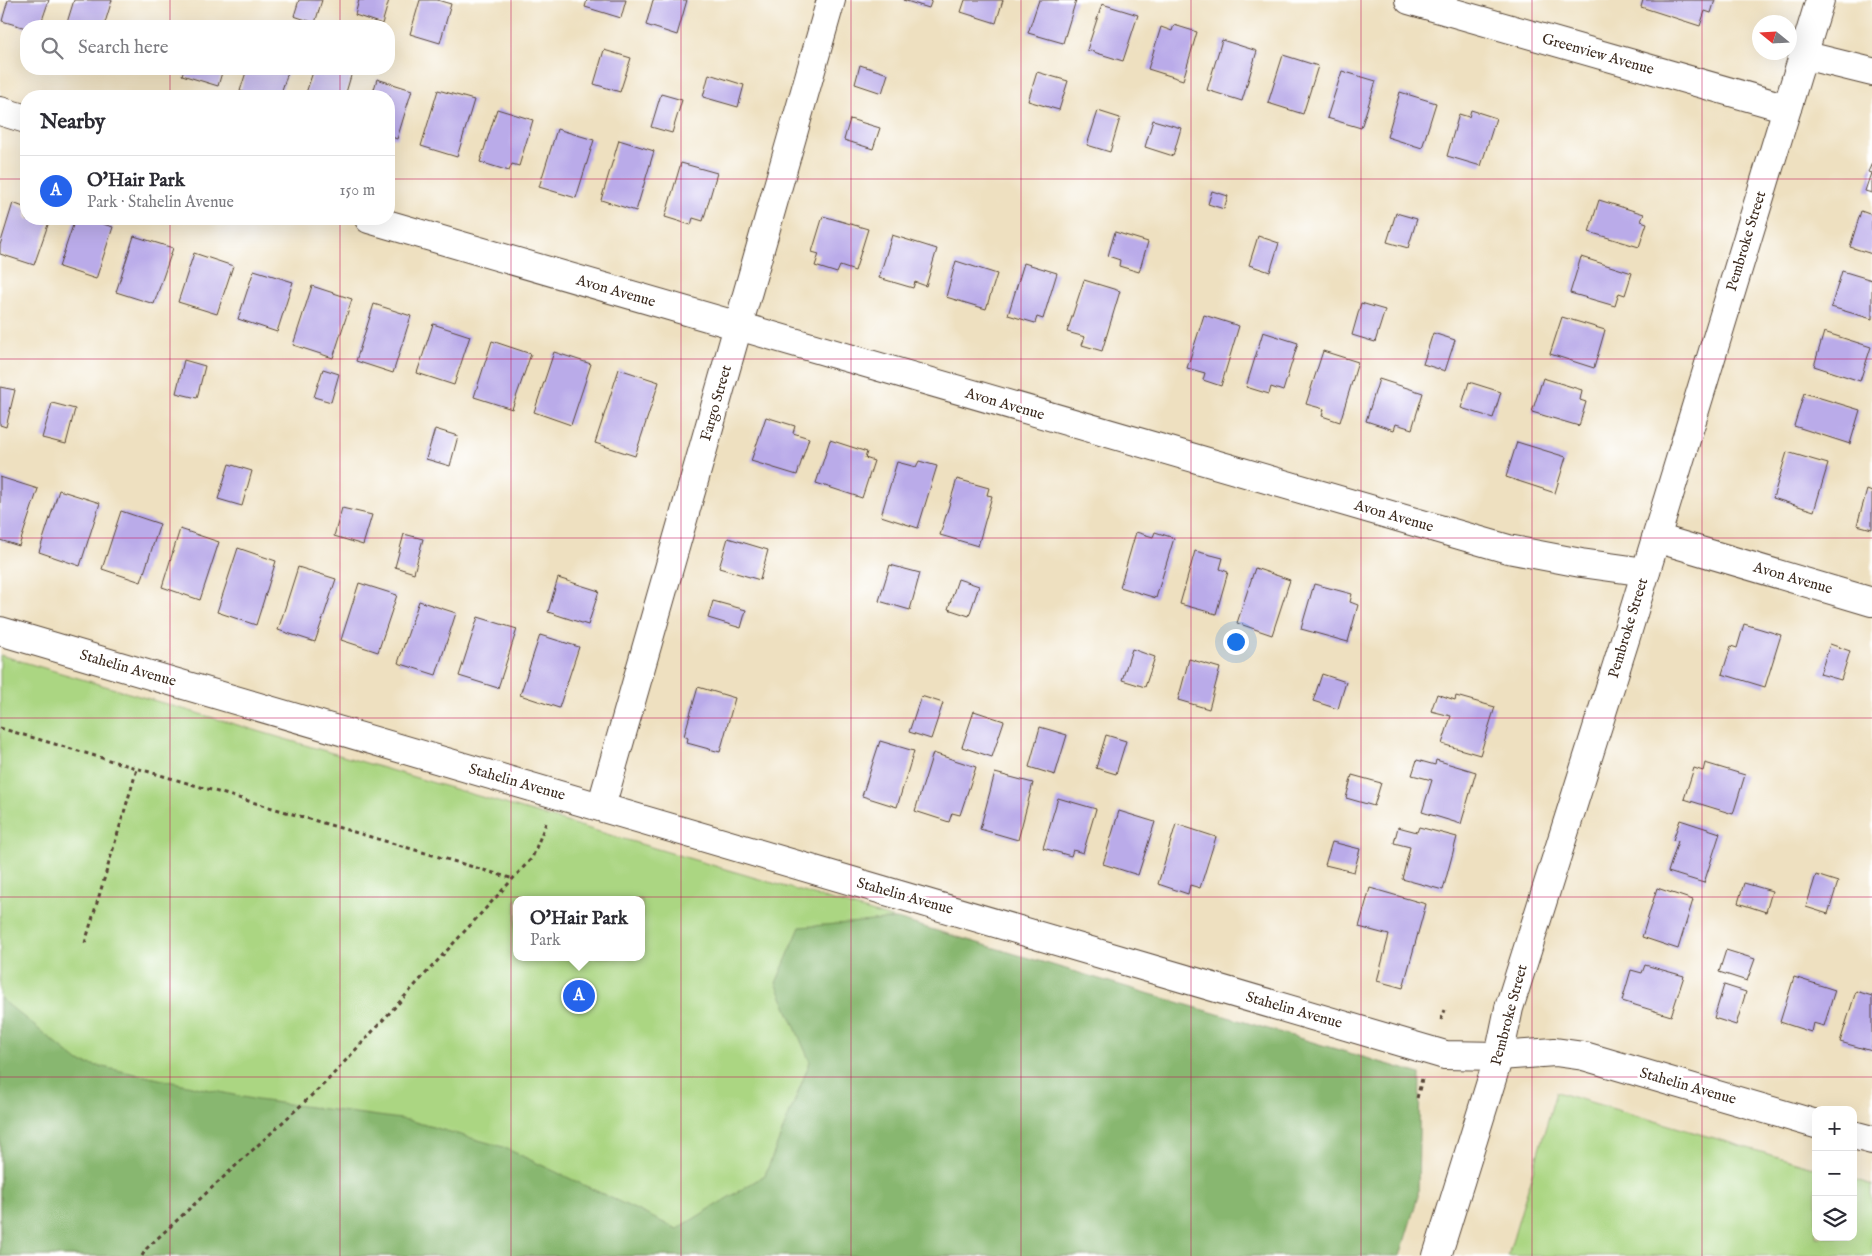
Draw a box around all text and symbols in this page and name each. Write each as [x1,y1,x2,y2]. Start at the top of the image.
north arrow [1752,15,1797,60]
search box [20,20,395,75]
street label: Greenview Avenue [1540,29,1656,79]
icon: search [38,34,66,62]
text: Search here [78,36,169,60]
text: Nearby [40,109,105,136]
text: O'Hair Park [87,169,185,193]
text: A [51,181,61,201]
text: 150 m [340,181,375,201]
street label: Pembroke Street [1722,189,1770,293]
text: Park · Stahelin Avenue [87,193,234,213]
street label: Avon Avenue [573,270,658,311]
street label: Fargo Street [696,363,736,443]
street label: Avon Avenue [962,383,1047,424]
street label: Avon Avenue [1351,495,1436,536]
street label: Avon Avenue [1750,557,1835,598]
street label: Pembroke Street [1604,576,1652,680]
your location [1223,629,1249,655]
street label: Stahelin Avenue [78,645,178,691]
street label: Stahelin Avenue [467,759,567,805]
street label: Stahelin Avenue [855,873,955,919]
popup [513,896,645,961]
text: O'Hair Park [530,907,628,931]
text: Park [530,931,561,951]
street label: Pembroke Street [1486,962,1532,1068]
pin: A [563,977,595,1015]
street label: Stahelin Avenue [1244,987,1344,1033]
street label: Stahelin Avenue [1638,1063,1738,1109]
map controls [1812,1106,1857,1241]
button: + [1812,1106,1857,1151]
button: − [1812,1151,1857,1196]
button: layers [1812,1196,1857,1241]

